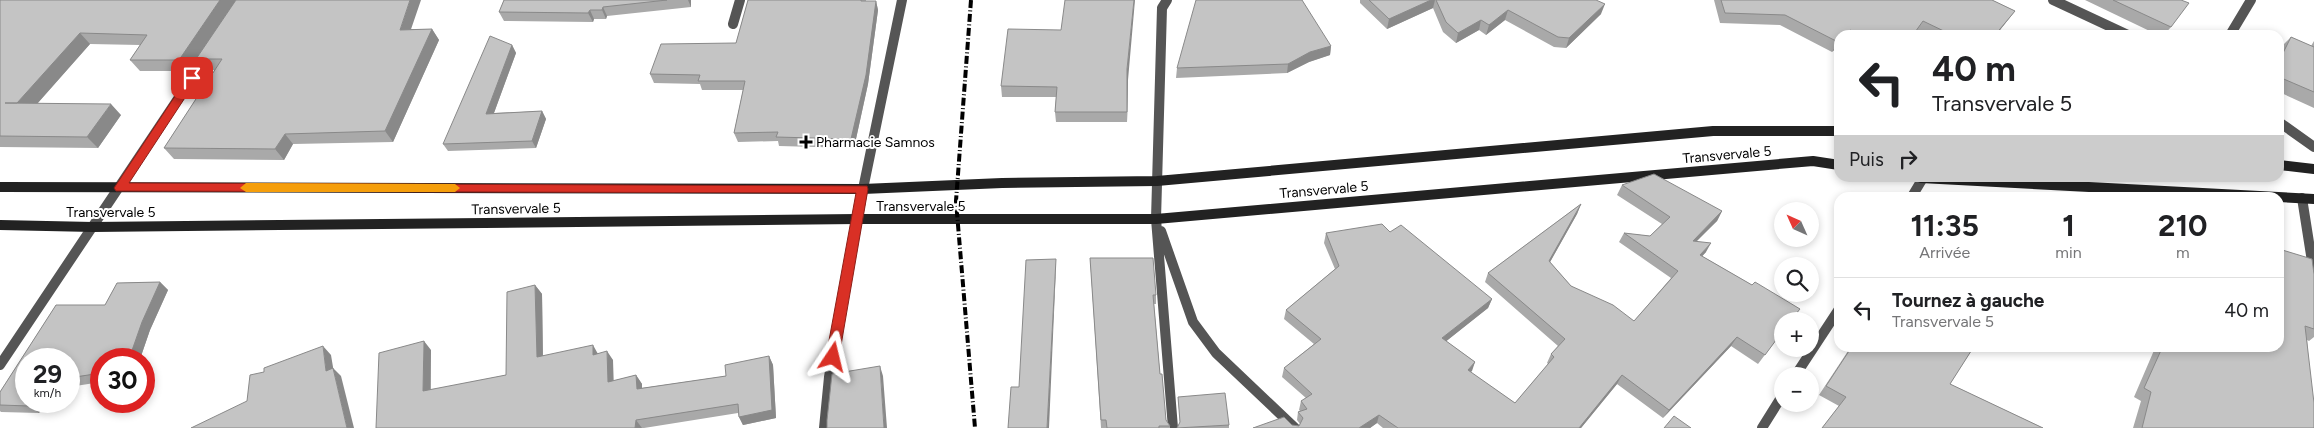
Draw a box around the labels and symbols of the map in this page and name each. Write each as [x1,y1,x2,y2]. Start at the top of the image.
pin [171,57,213,99]
place label: Pharmacie Samnos [816,134,935,151]
marker: Pharmacie Samnos [800,136,812,148]
street label: Transvervale 5 [1682,143,1772,167]
street label: Transvervale 5 [1279,178,1369,202]
street label: Transvervale 5 [876,198,966,215]
street label: Transvervale 5 [471,200,561,218]
north arrow [1774,202,1819,248]
street label: Transvervale 5 [66,204,156,221]
position arrow [806,330,858,382]
speed limit sign: 30 [90,348,155,413]

